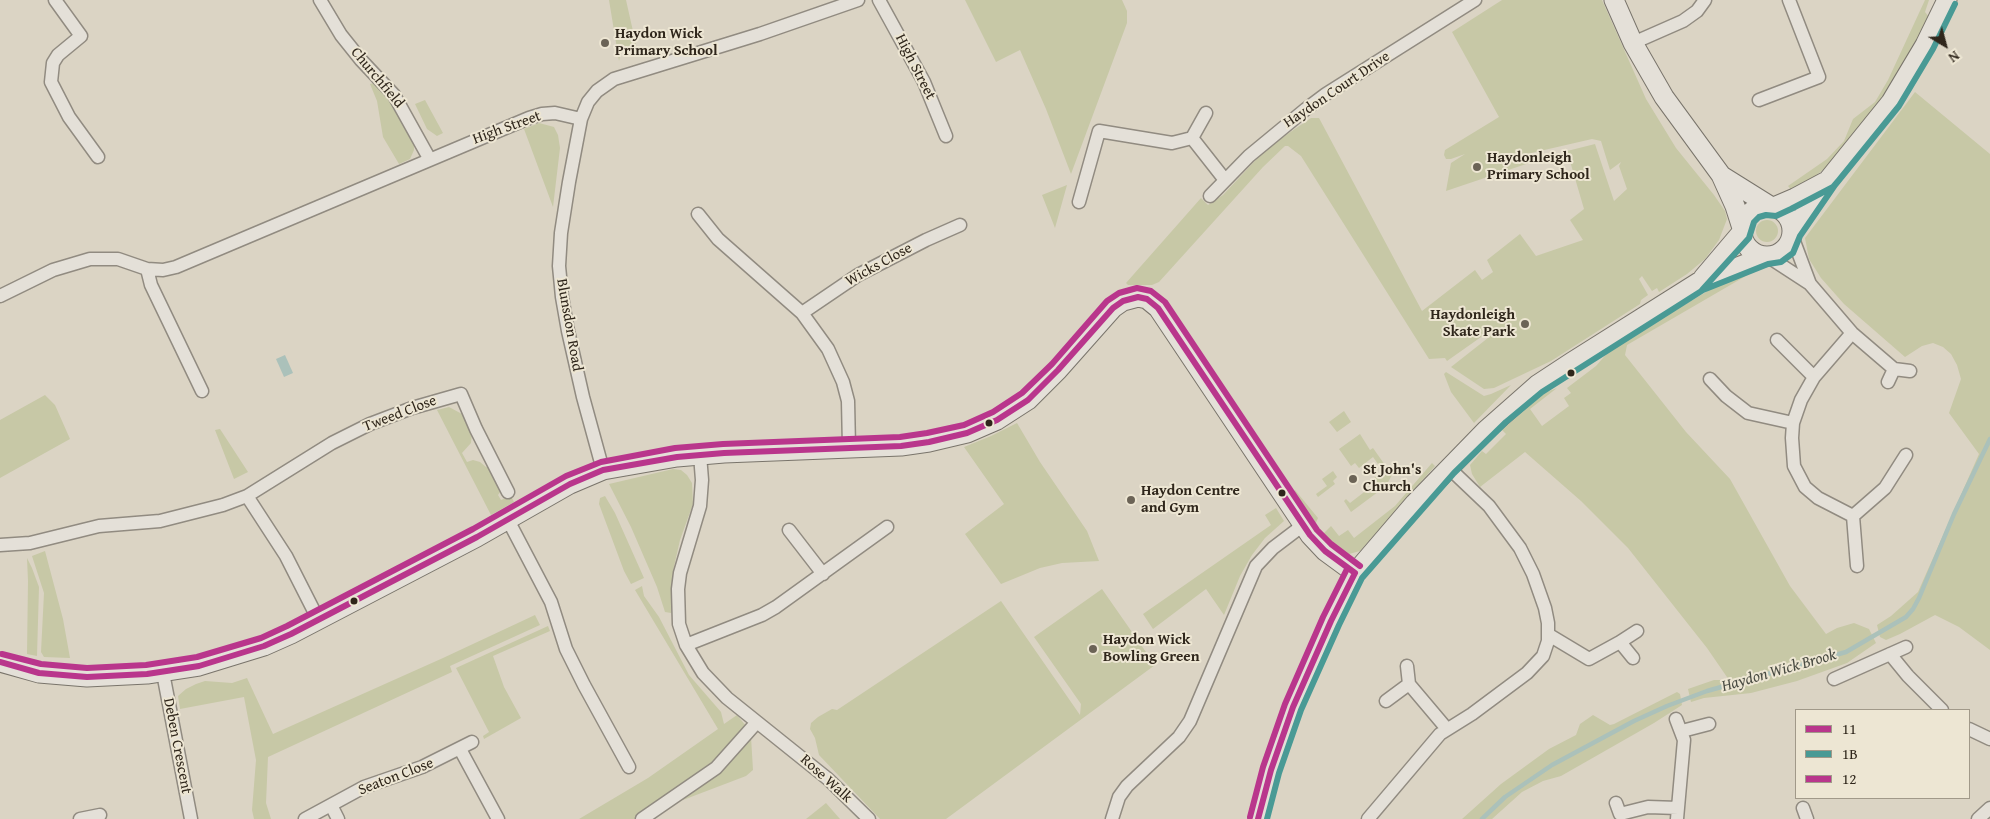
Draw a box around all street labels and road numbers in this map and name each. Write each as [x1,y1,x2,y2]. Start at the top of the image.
street label: High Street [891,31,939,103]
street label: Churchfield [346,44,408,112]
street label: Haydon Court Drive [1280,48,1394,132]
street label: High Street [470,107,544,149]
street label: Wicks Close [843,239,915,291]
street label: Blunsdon Road [552,277,586,373]
street label: Tweed Close [361,392,439,436]
street label: Deben Crescent [159,697,195,795]
street label: Rose Walk [796,751,856,807]
street label: Seaton Close [356,754,436,800]

